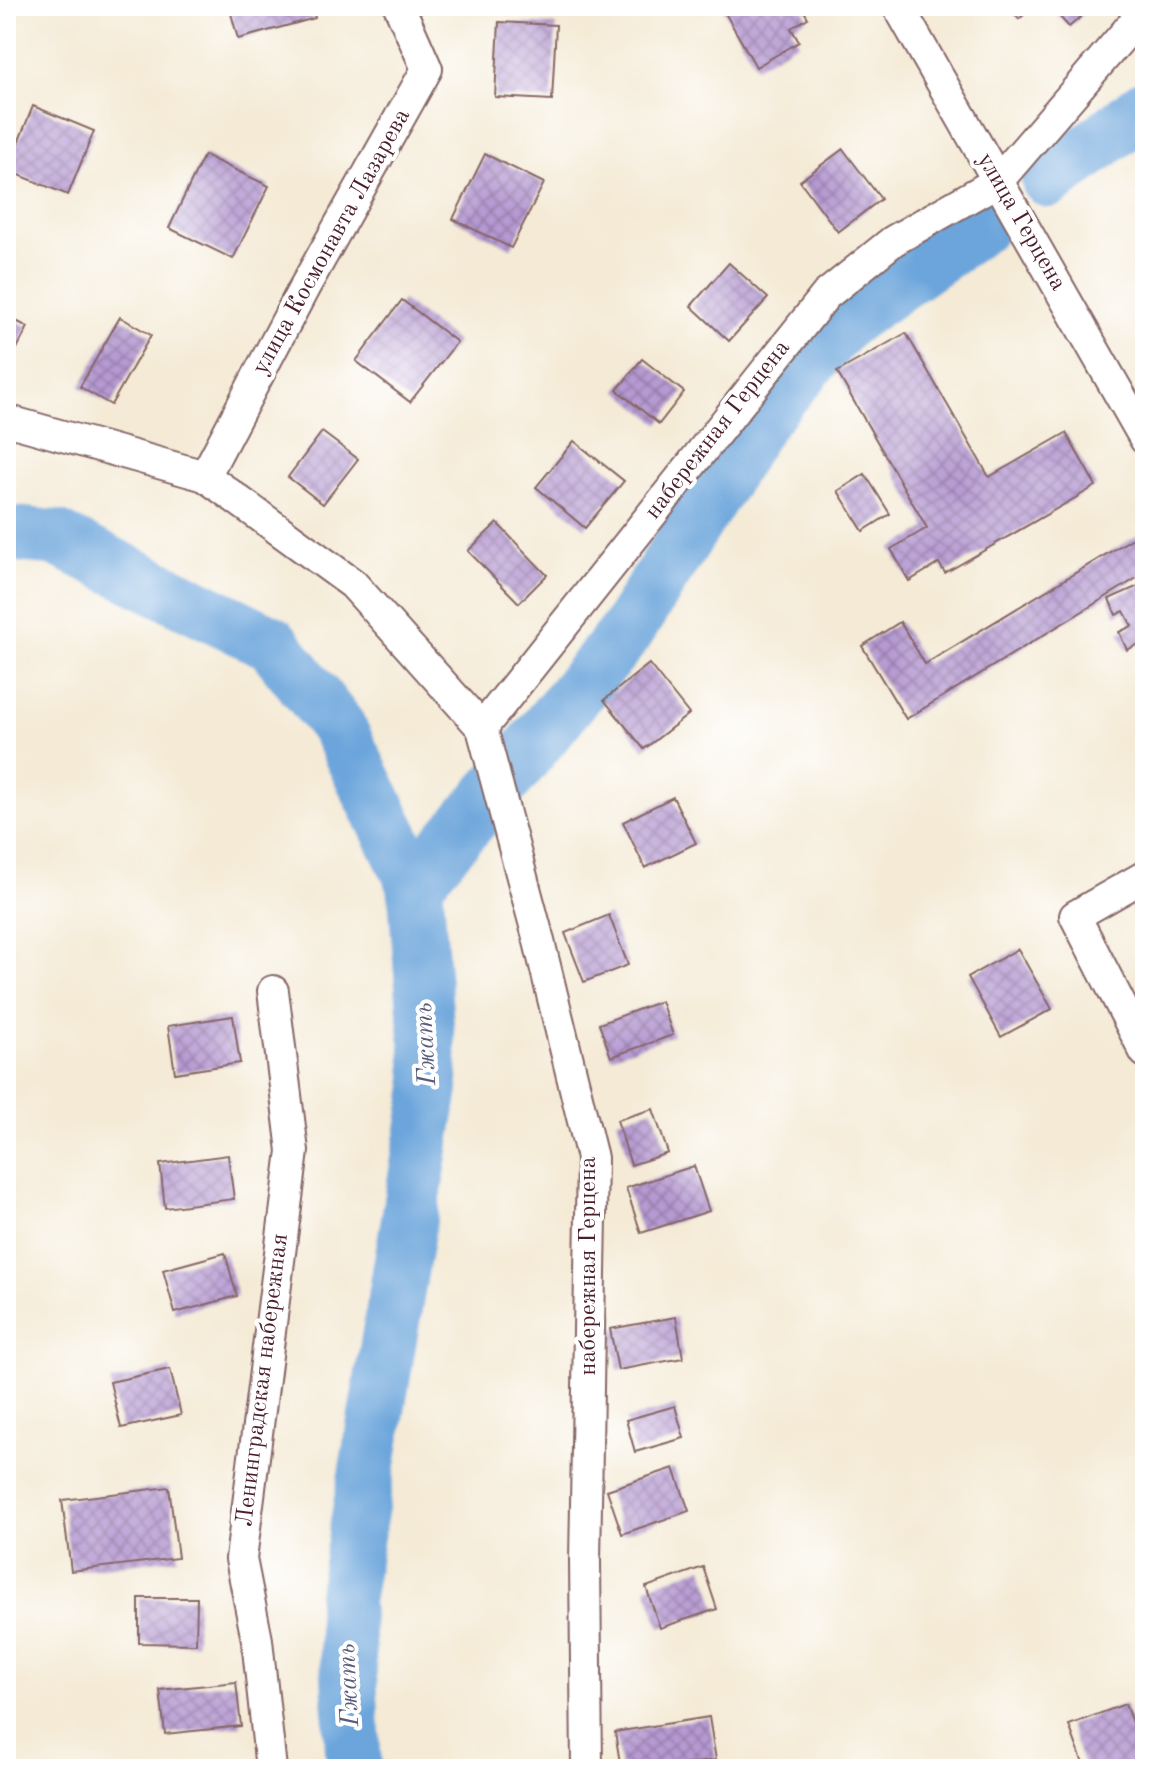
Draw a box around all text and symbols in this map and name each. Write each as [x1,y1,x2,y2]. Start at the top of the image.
street label: улица Космонавта Лазарева [249,105,415,379]
street label: улица Герцена [972,149,1070,295]
street label: набережная Герцена [641,336,795,524]
water label: Гжать [411,1002,441,1087]
street label: набережная Герцена [577,1156,601,1376]
street label: Ленинградская набережная [233,1232,293,1528]
water label: Гжать [334,1643,364,1728]

